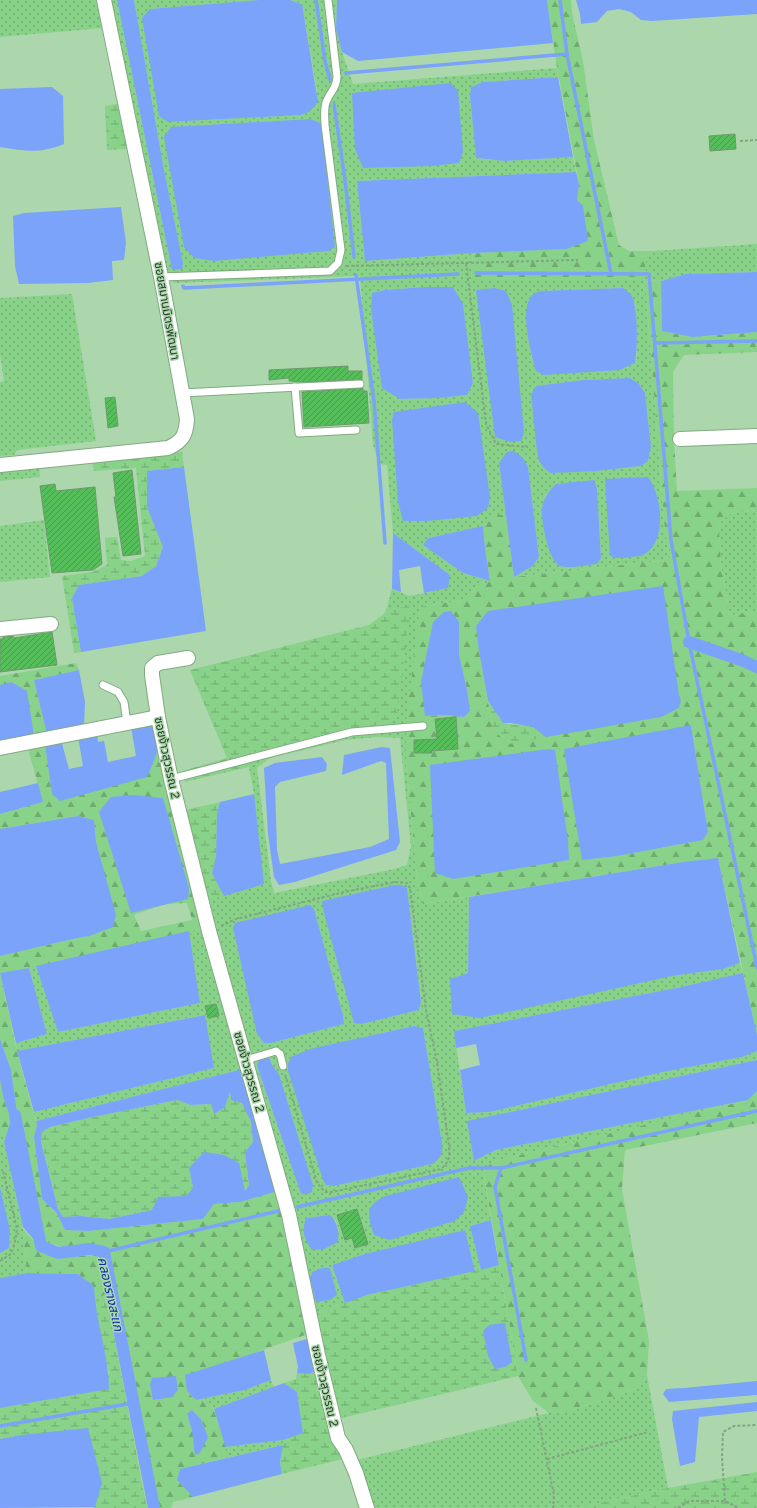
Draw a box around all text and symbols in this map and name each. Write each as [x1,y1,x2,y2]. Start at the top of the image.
street label: ซอยสมานมิตรพัฒนา [150,261,183,362]
street label: ซอยง้าวสุวรรณ 2 [150,716,183,801]
street label: ซอยง้าวสุวรรณ 2 [229,1030,267,1115]
water label: คลองรางสะแก [93,1256,126,1334]
street label: ซอยง้าวสุวรรณ 2 [307,1344,341,1429]

